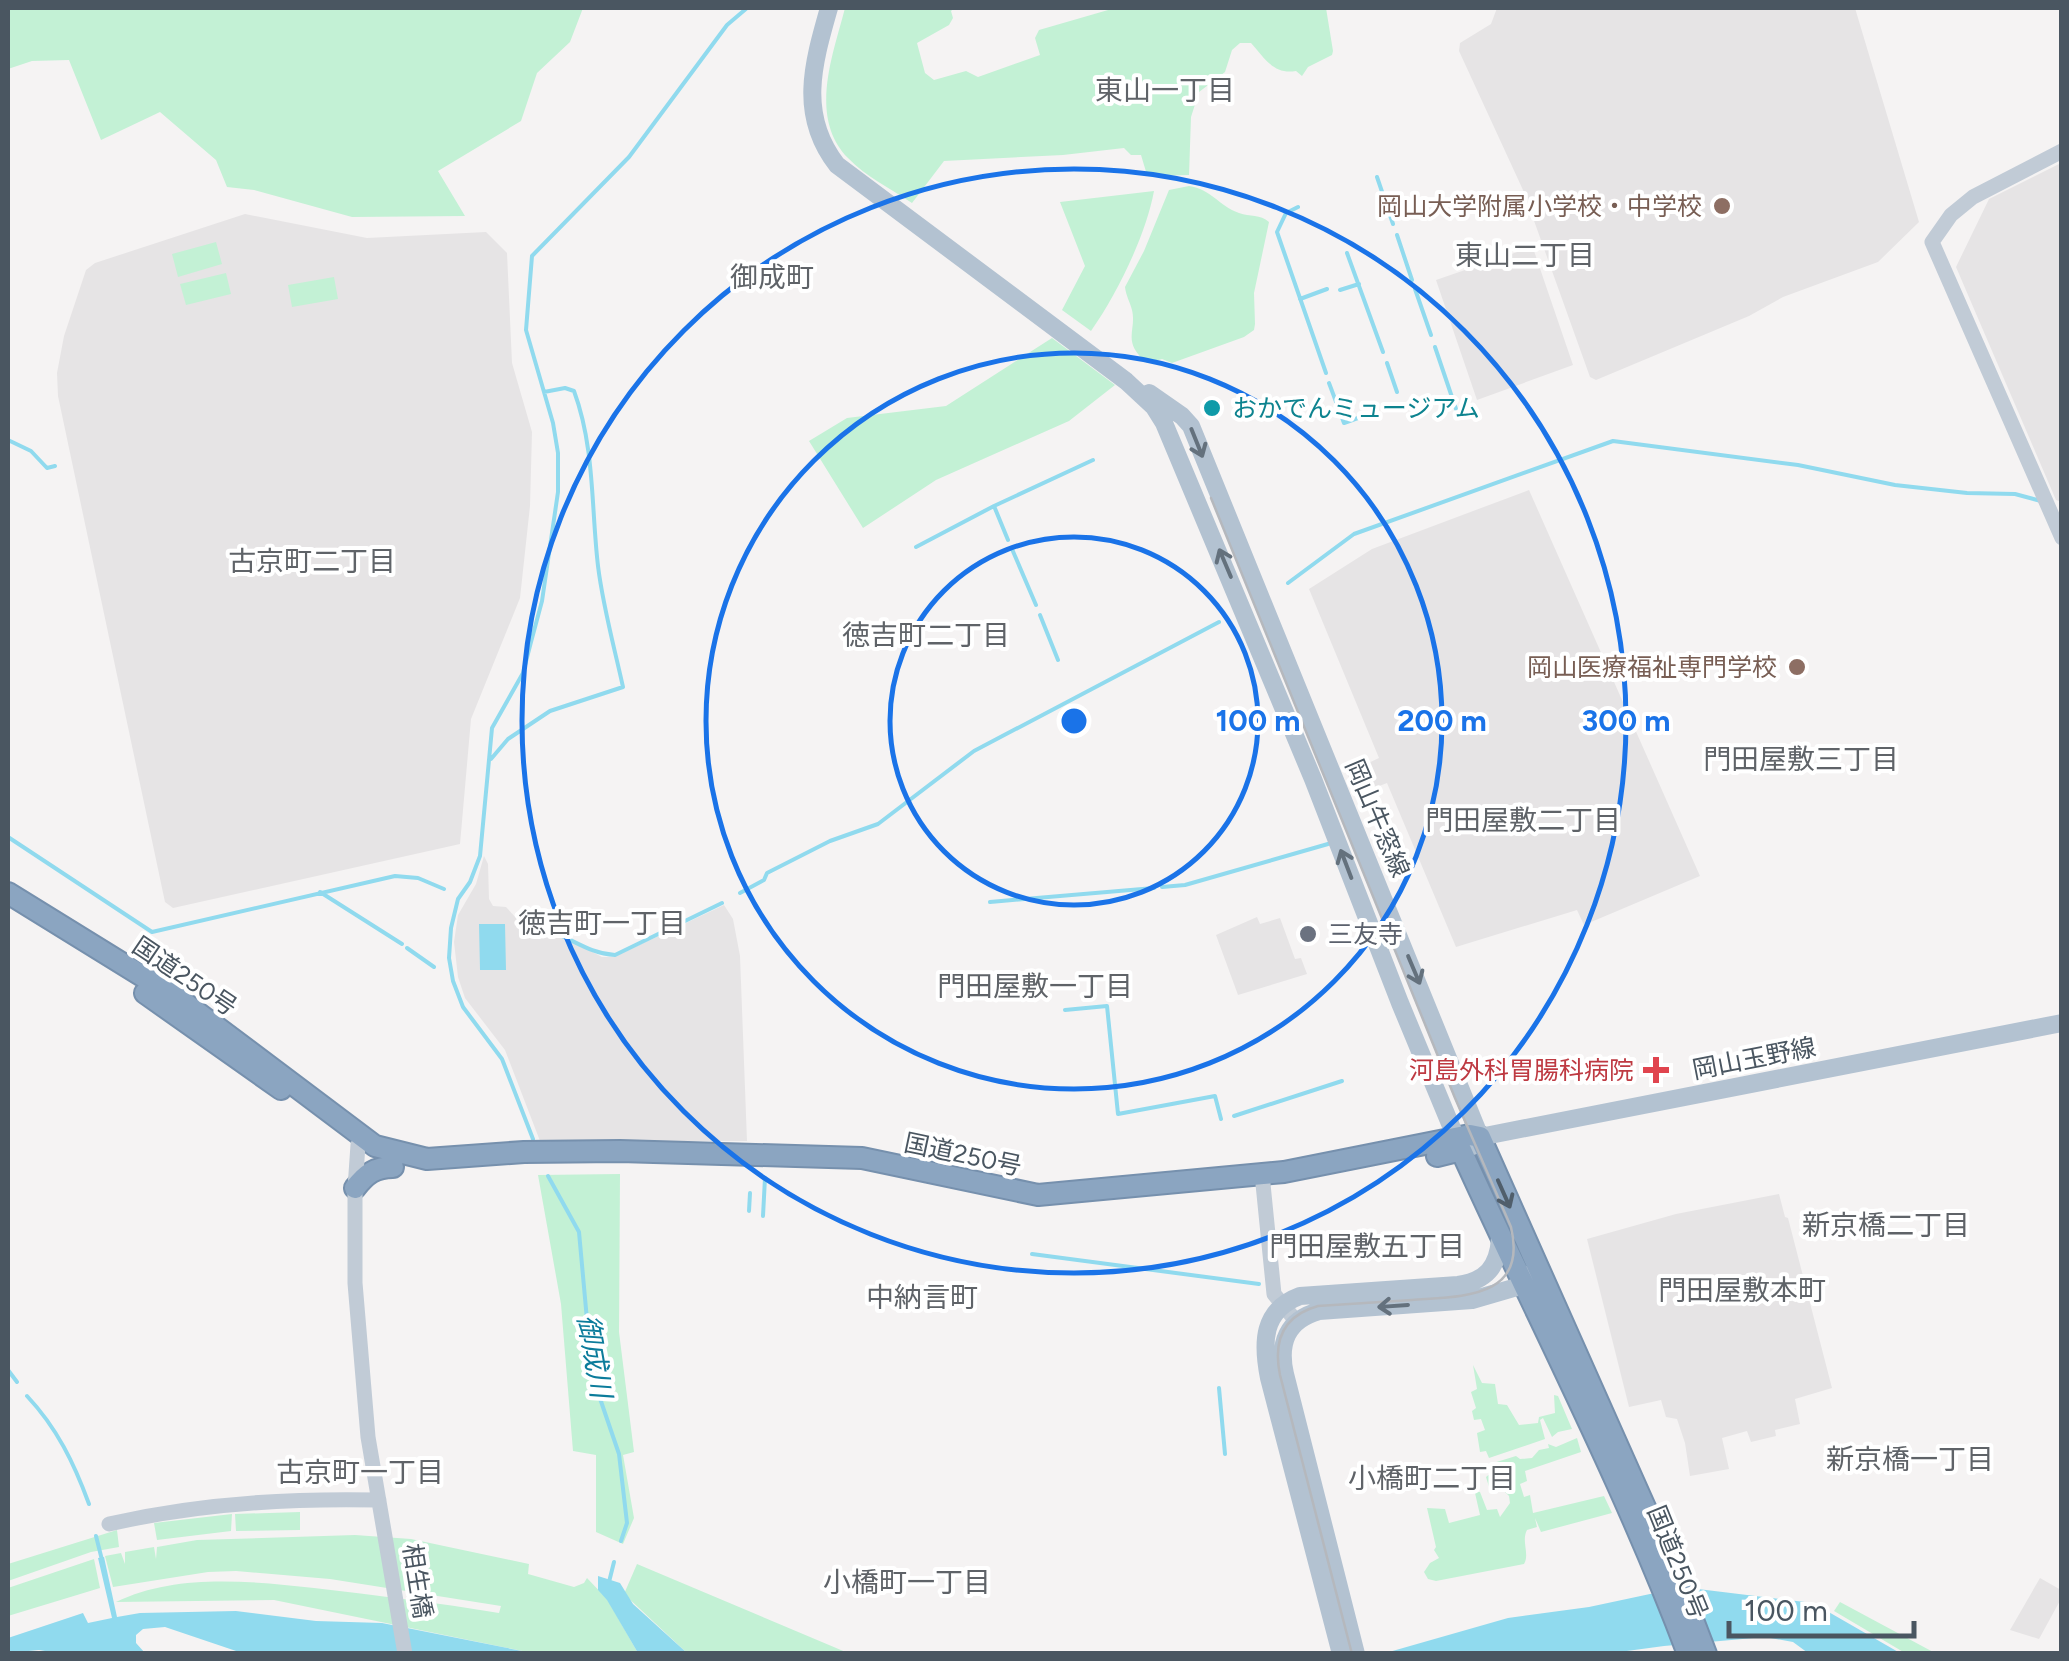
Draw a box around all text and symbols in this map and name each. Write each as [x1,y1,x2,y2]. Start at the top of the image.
district label: 東山一丁目 [1095,73,1235,107]
place label: 岡山大学附属小学校・中学校 [1377,191,1702,221]
marker: 岡山大学附属小学校・中学校 [1711,195,1733,217]
district label: 東山二丁目 [1455,238,1595,272]
district label: 御成町 [730,260,814,294]
place label: おかでんミュージアム [1232,393,1480,423]
marker: おかでんミュージアム [1201,397,1223,419]
one-way arrow [1190,427,1208,458]
district label: 古京町二丁目 [228,544,396,578]
one-way arrow [1214,548,1232,579]
district label: 徳吉町二丁目 [842,618,1010,652]
place label: 岡山医療福祉専門学校 [1527,652,1777,682]
marker: 岡山医療福祉専門学校 [1786,656,1808,678]
text: 100 m [1216,702,1300,739]
text: 200 m [1397,702,1487,739]
text: 300 m [1582,702,1670,739]
centre of rings [1056,703,1092,739]
district label: 門田屋敷三丁目 [1703,742,1899,776]
street label: 岡山牛窓線 [1340,755,1416,881]
district label: 門田屋敷二丁目 [1425,803,1621,837]
one-way arrow [1336,850,1354,880]
district label: 徳吉町一丁目 [518,906,686,940]
place label: 三友寺 [1328,919,1403,949]
marker: 三友寺 [1297,923,1319,945]
street label: 国道250号 [127,930,243,1022]
one-way arrow [1406,955,1424,985]
district label: 門田屋敷一丁目 [937,969,1133,1003]
street label: 岡山玉野線 [1690,1031,1818,1085]
place label: 河島外科胃腸科病院 [1409,1055,1634,1085]
marker: 河島外科胃腸科病院 [1643,1057,1669,1083]
street label: 国道250号 [901,1127,1025,1181]
one-way arrow [1496,1178,1514,1209]
district label: 新京橋二丁目 [1802,1208,1970,1242]
district label: 門田屋敷五丁目 [1269,1229,1465,1263]
district label: 門田屋敷本町 [1658,1273,1826,1307]
district label: 中納言町 [866,1280,978,1314]
one-way arrow [1378,1297,1410,1316]
water label: 御成川 [571,1312,620,1403]
district label: 新京橋一丁目 [1826,1442,1994,1476]
district label: 古京町一丁目 [276,1455,444,1489]
district label: 小橋町二丁目 [1348,1461,1516,1495]
street label: 国道250号 [1642,1501,1714,1623]
street label: 相生橋 [397,1542,439,1620]
district label: 小橋町一丁目 [823,1565,991,1599]
scale bar [1729,1576,1914,1638]
text: 100 m [1744,1592,1828,1629]

